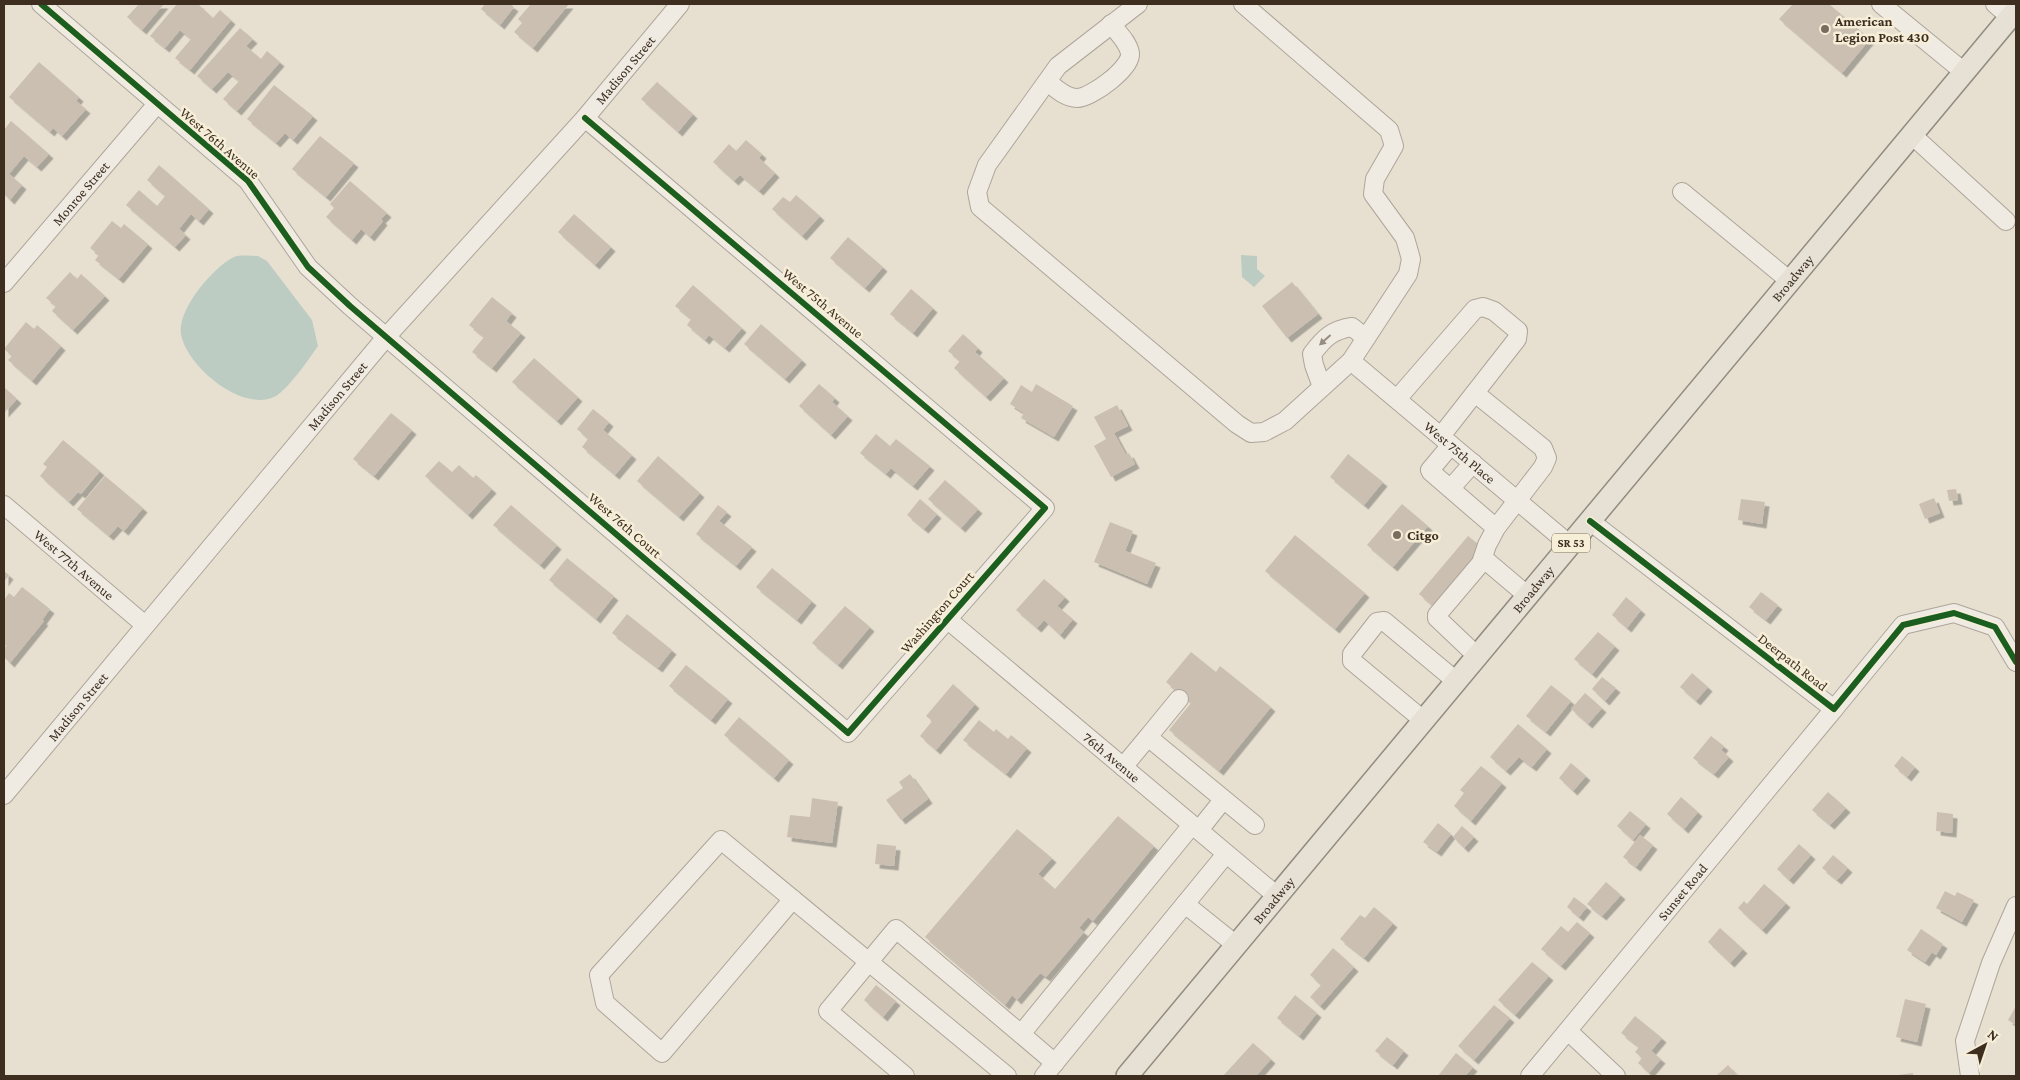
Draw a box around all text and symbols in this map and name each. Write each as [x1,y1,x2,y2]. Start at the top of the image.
place label: American Legion Post 430 [1834,13,1929,45]
marker: American Legion Post 430 [1819,23,1831,35]
street label: Madison Street [592,32,659,107]
street label: West 76th Avenue [177,104,263,182]
street label: Monroe Street [49,158,113,229]
street label: Broadway [1768,251,1817,305]
street label: West 75th Avenue [780,265,866,341]
one-way arrow [1318,334,1331,345]
street label: Madison Street [304,358,371,433]
street label: West 75th Place [1421,418,1499,487]
street label: West 76th Court [585,489,665,561]
street label: West 77th Avenue [31,526,117,603]
place label: Citgo [1407,527,1439,543]
marker: Citgo [1391,529,1403,541]
road number: SR 53 [1552,534,1590,552]
street label: Broadway [1509,562,1558,616]
street label: Washington Court [897,567,977,656]
street label: Deerpath Road [1755,630,1831,694]
street label: Madison Street [44,669,111,744]
street label: 76th Avenue [1080,729,1143,786]
street label: Sunset Road [1654,860,1711,924]
street label: Broadway [1250,873,1298,927]
north arrow [1960,1020,2010,1070]
text: N [1985,1026,2003,1045]

